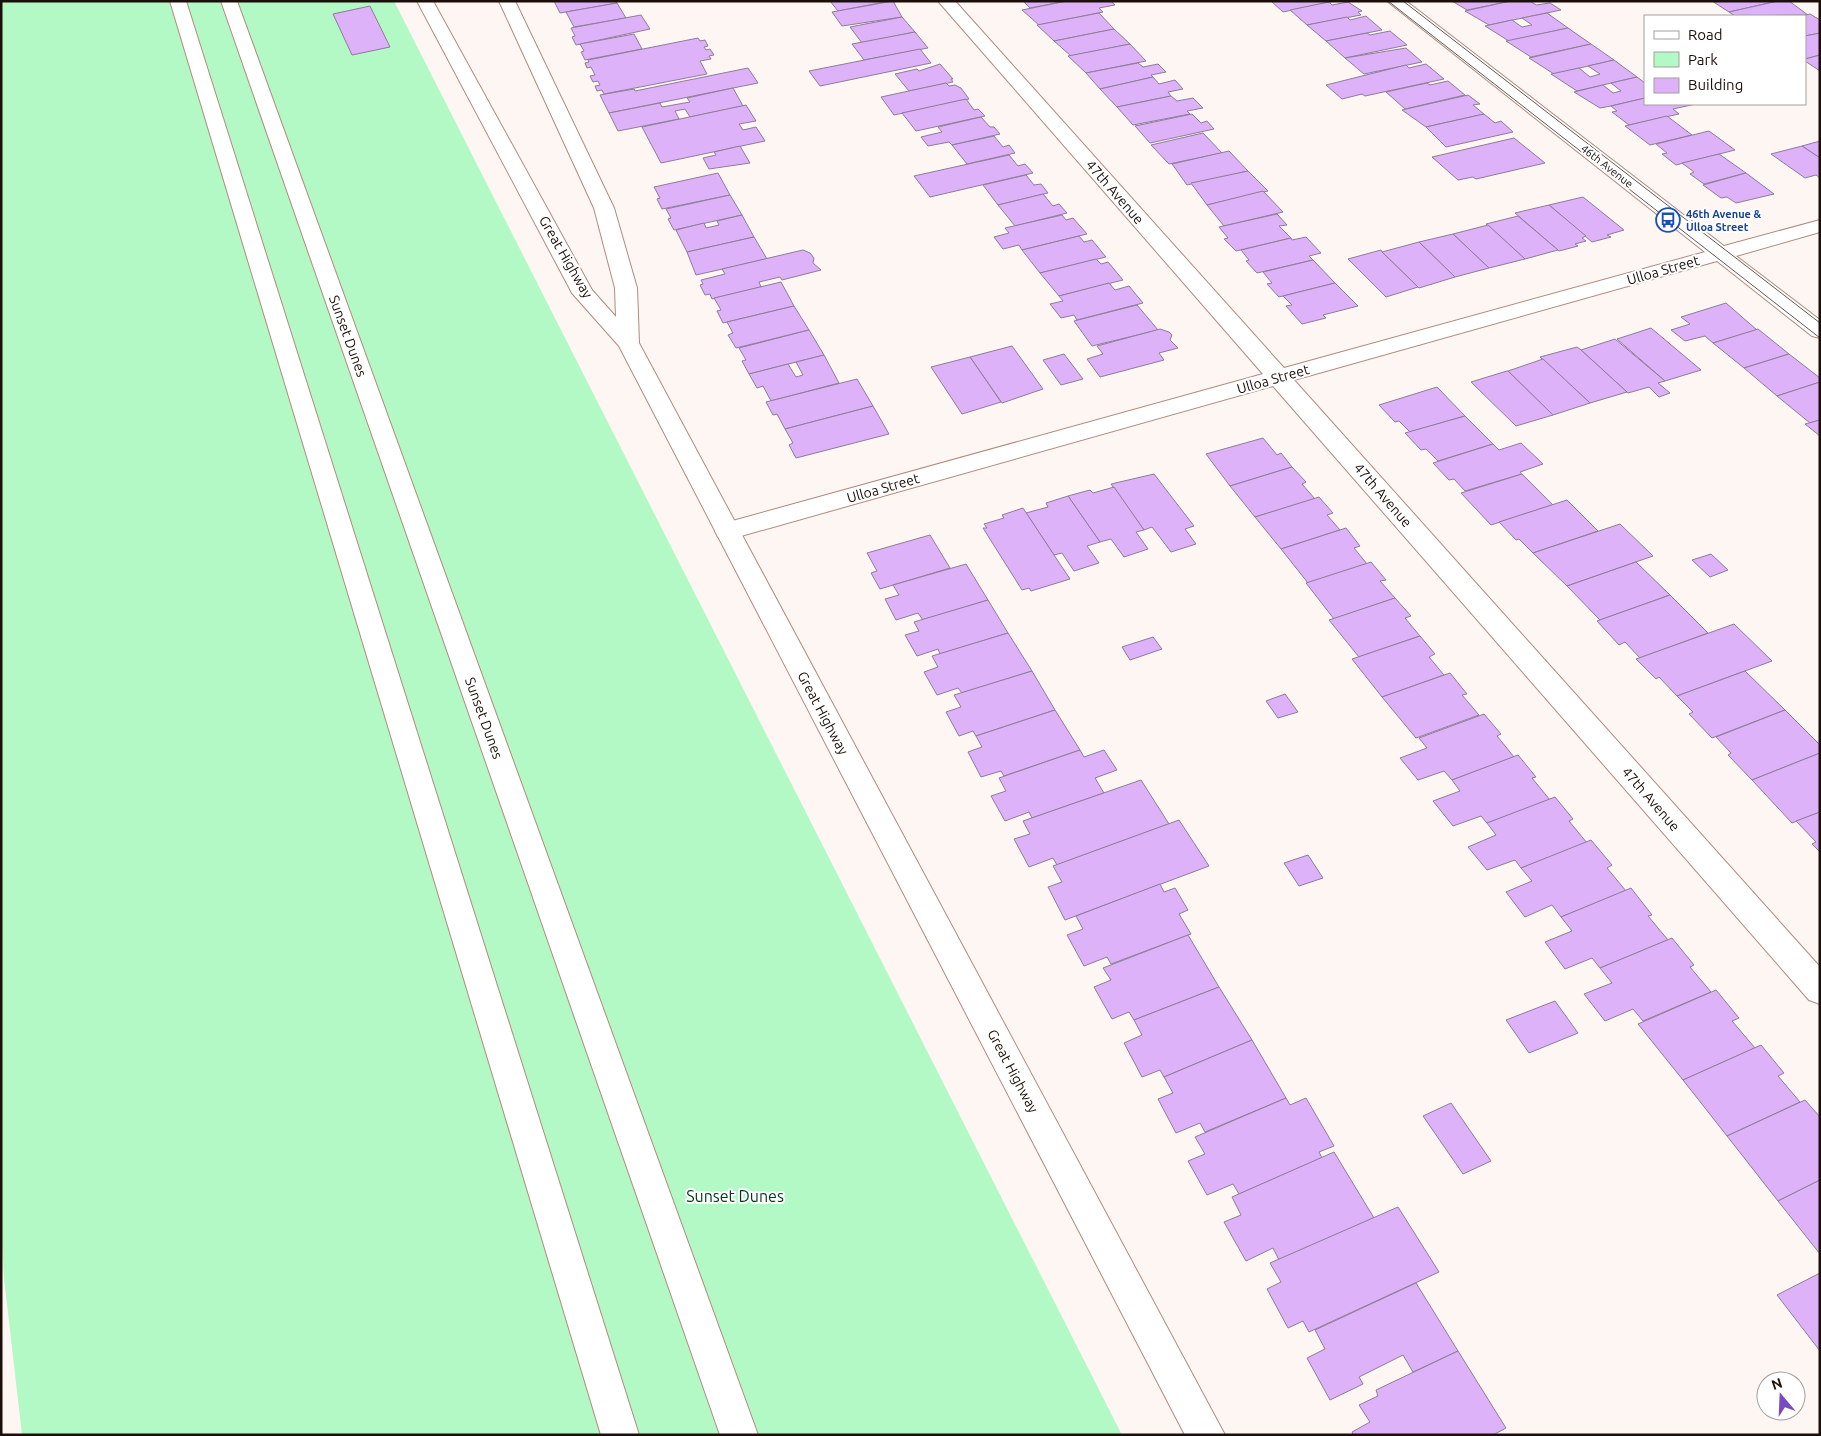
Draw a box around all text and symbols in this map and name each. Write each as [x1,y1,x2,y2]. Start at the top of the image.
legend [1644,15,1806,105]
text: Road [1688,26,1723,43]
text: Park [1688,51,1718,68]
text: Building [1688,76,1743,93]
street label: 46th Avenue [1579,142,1635,190]
street label: 47th Avenue [1083,157,1147,227]
bus stop icon: 46th Avenue & Ulloa Street [1655,207,1681,233]
place label: 46th Avenue & Ulloa Street [1686,208,1762,233]
street label: Great Highway [536,213,596,301]
street label: Ulloa Street [1625,252,1702,288]
street label: Sunset Dunes [326,293,370,379]
street label: Ulloa Street [1235,361,1312,397]
street label: 47th Avenue [1351,460,1415,530]
street label: Ulloa Street [845,470,922,506]
street label: Great Highway [794,669,852,758]
street label: Sunset Dunes [462,675,506,761]
street label: 47th Avenue [1619,764,1683,834]
street label: Great Highway [984,1027,1042,1116]
park label: Sunset Dunes [686,1187,784,1205]
north arrow [1756,1371,1806,1421]
text: N [1769,1374,1784,1393]

